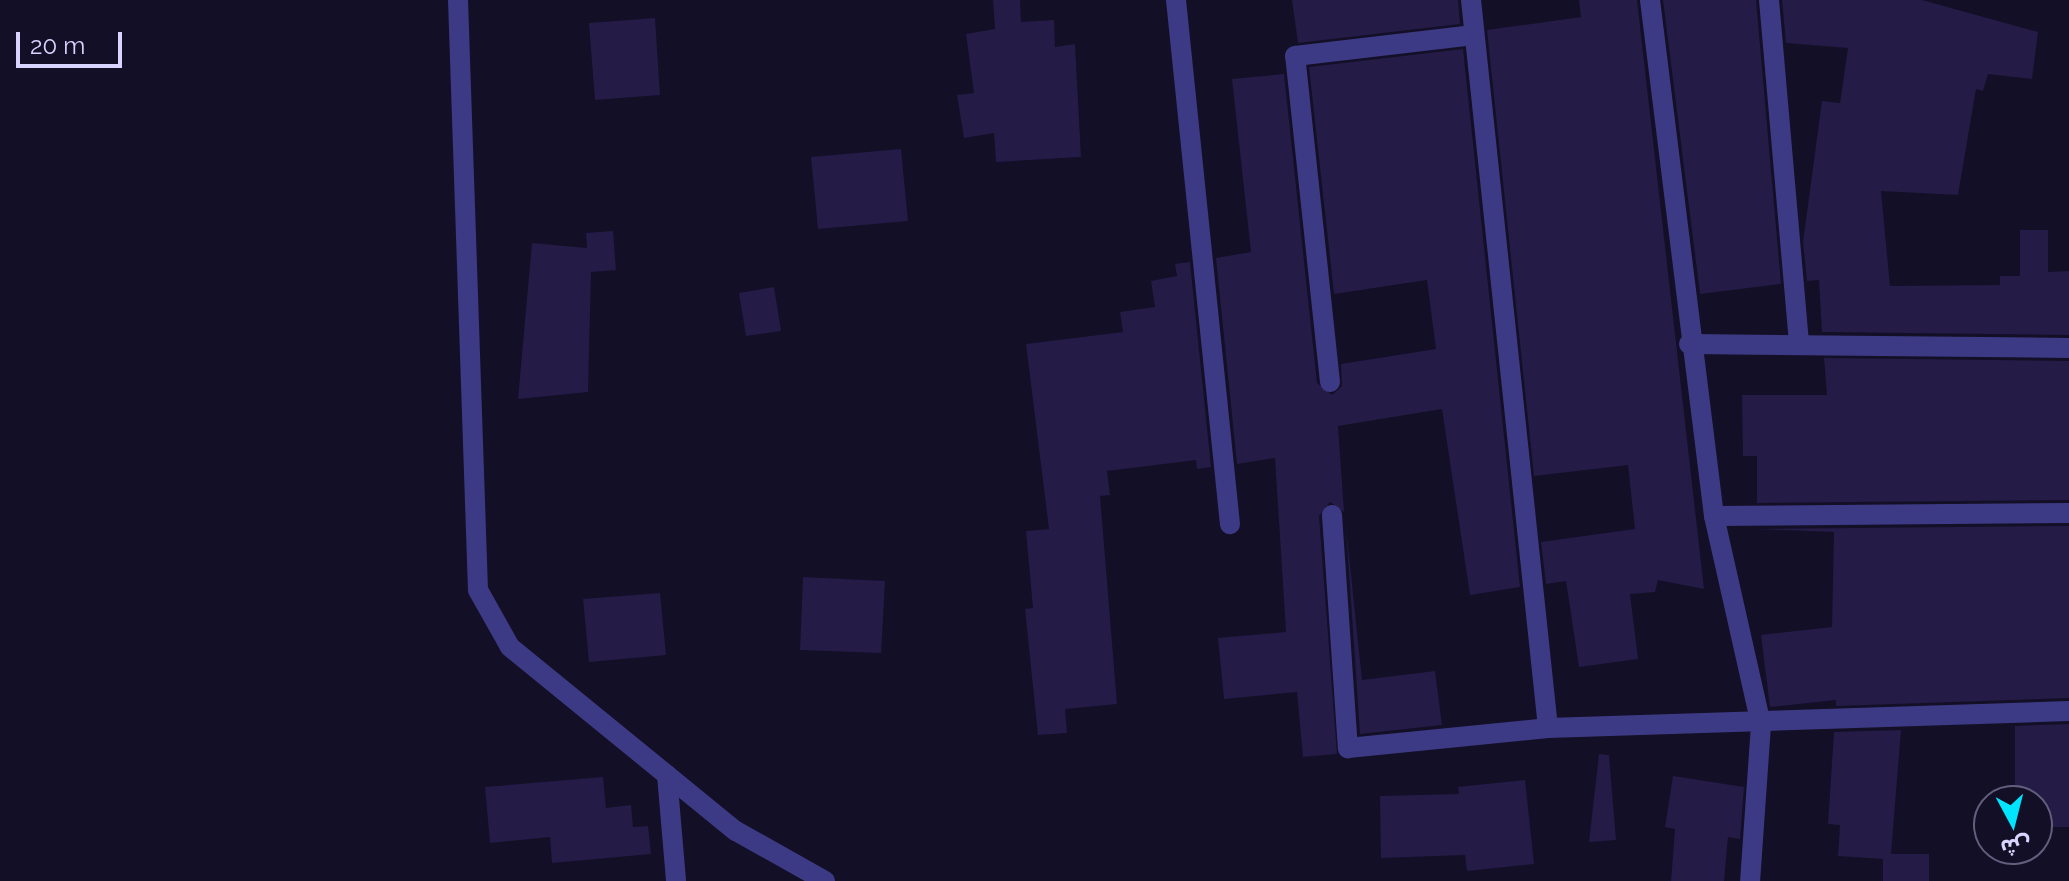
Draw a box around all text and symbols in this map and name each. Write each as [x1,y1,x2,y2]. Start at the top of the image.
scale bar [20,16,126,66]
text: 20 m [30,31,85,60]
north arrow [1973,785,2053,865]
text: ش [1999,832,2032,862]

